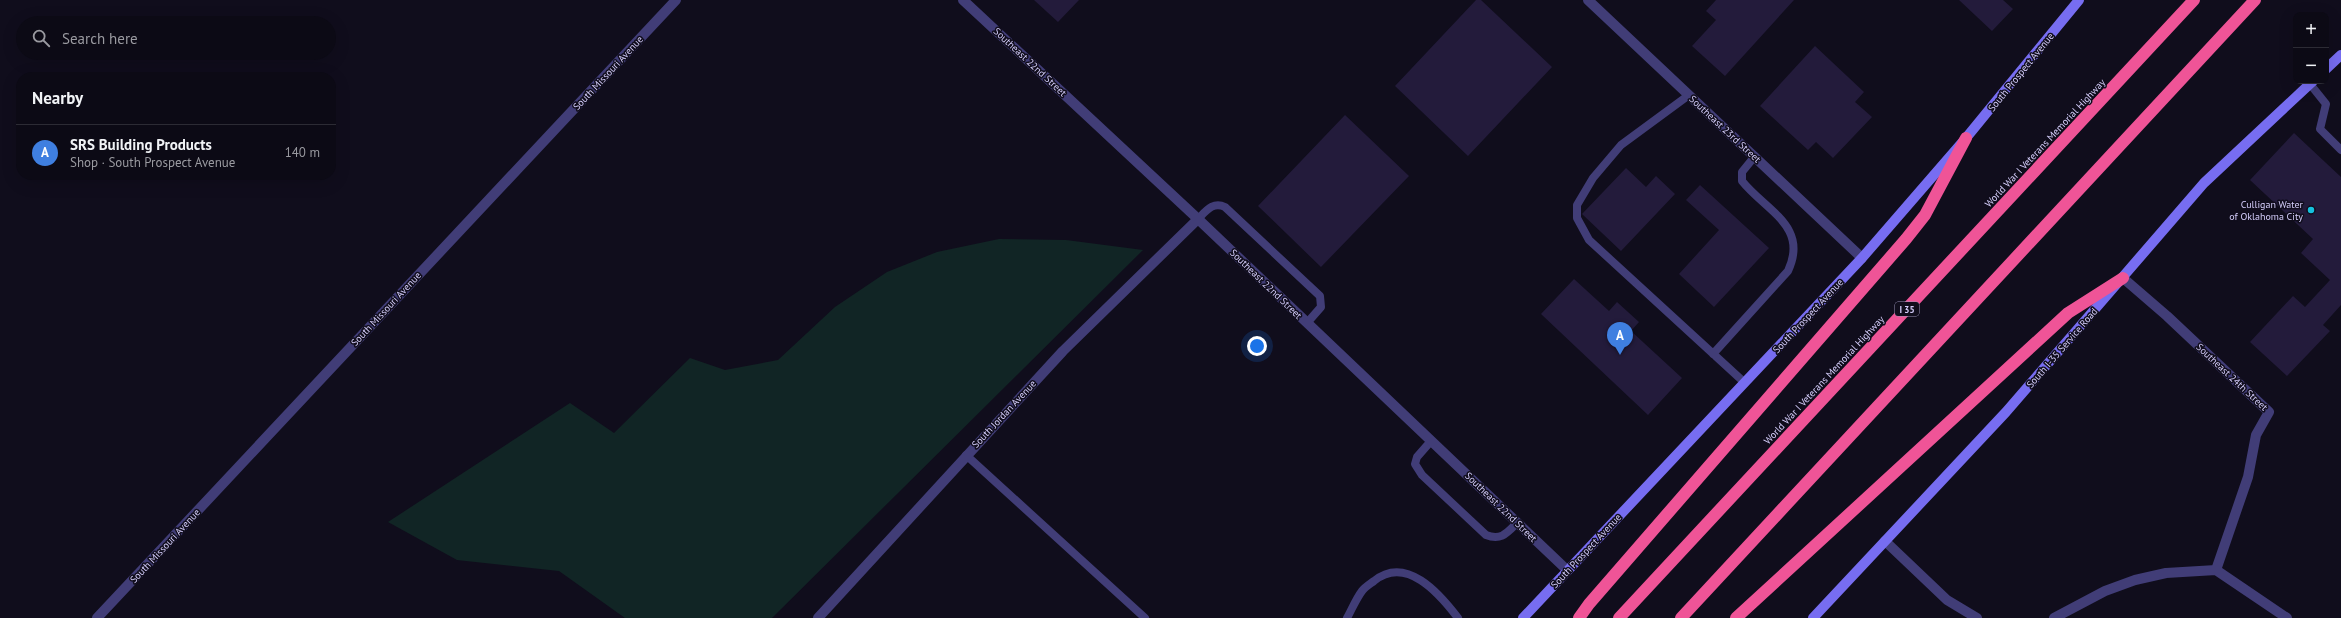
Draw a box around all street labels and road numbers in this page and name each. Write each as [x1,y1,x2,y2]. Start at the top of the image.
street label: Southeast 22nd Street [991,25,1070,100]
street label: South Prospect Avenue [1985,30,2057,114]
street label: South Missouri Avenue [570,33,646,113]
street label: World War I Veterans Memorial Highway [1982,76,2108,210]
street label: Southeast 23rd Street [1687,92,1764,166]
street label: Southeast 22nd Street [1227,246,1305,322]
street label: South Missouri Avenue [348,269,424,349]
street label: South Prospect Avenue [1770,276,1846,356]
road number: I 35 [1895,302,1919,316]
street label: South I-35 Service Road [2024,305,2100,391]
street label: World War I Veterans Memorial Highway [1761,313,1887,447]
street label: Southeast 24th Street [2193,340,2271,414]
street label: South Jordan Avenue [969,377,1039,451]
street label: Southeast 22nd Street [1462,469,1540,545]
street label: South Missouri Avenue [127,506,203,586]
street label: South Prospect Avenue [1548,511,1624,591]

